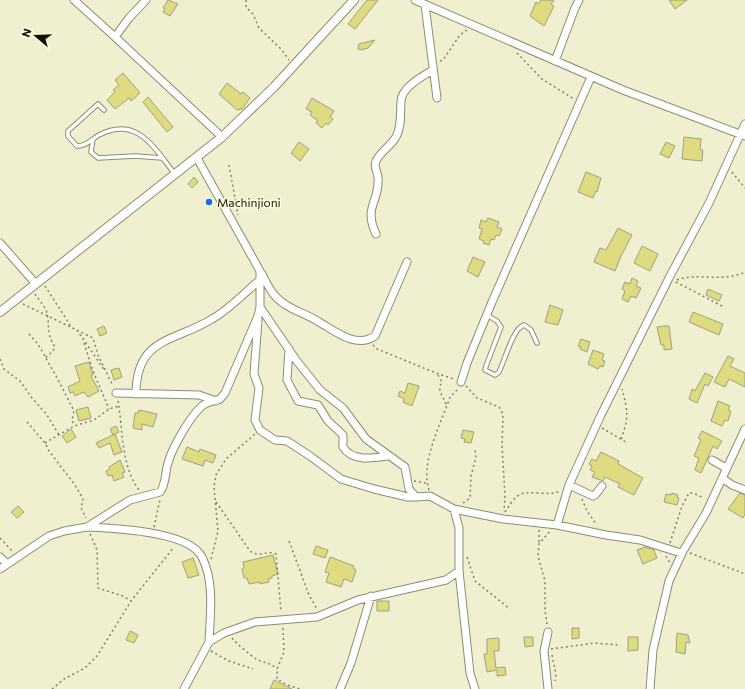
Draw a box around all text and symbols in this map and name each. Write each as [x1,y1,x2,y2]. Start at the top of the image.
north arrow [16,16,56,56]
text: N [19,27,34,39]
place label: Machinjioni [217,195,281,209]
marker: Machinjioni [204,197,214,207]

